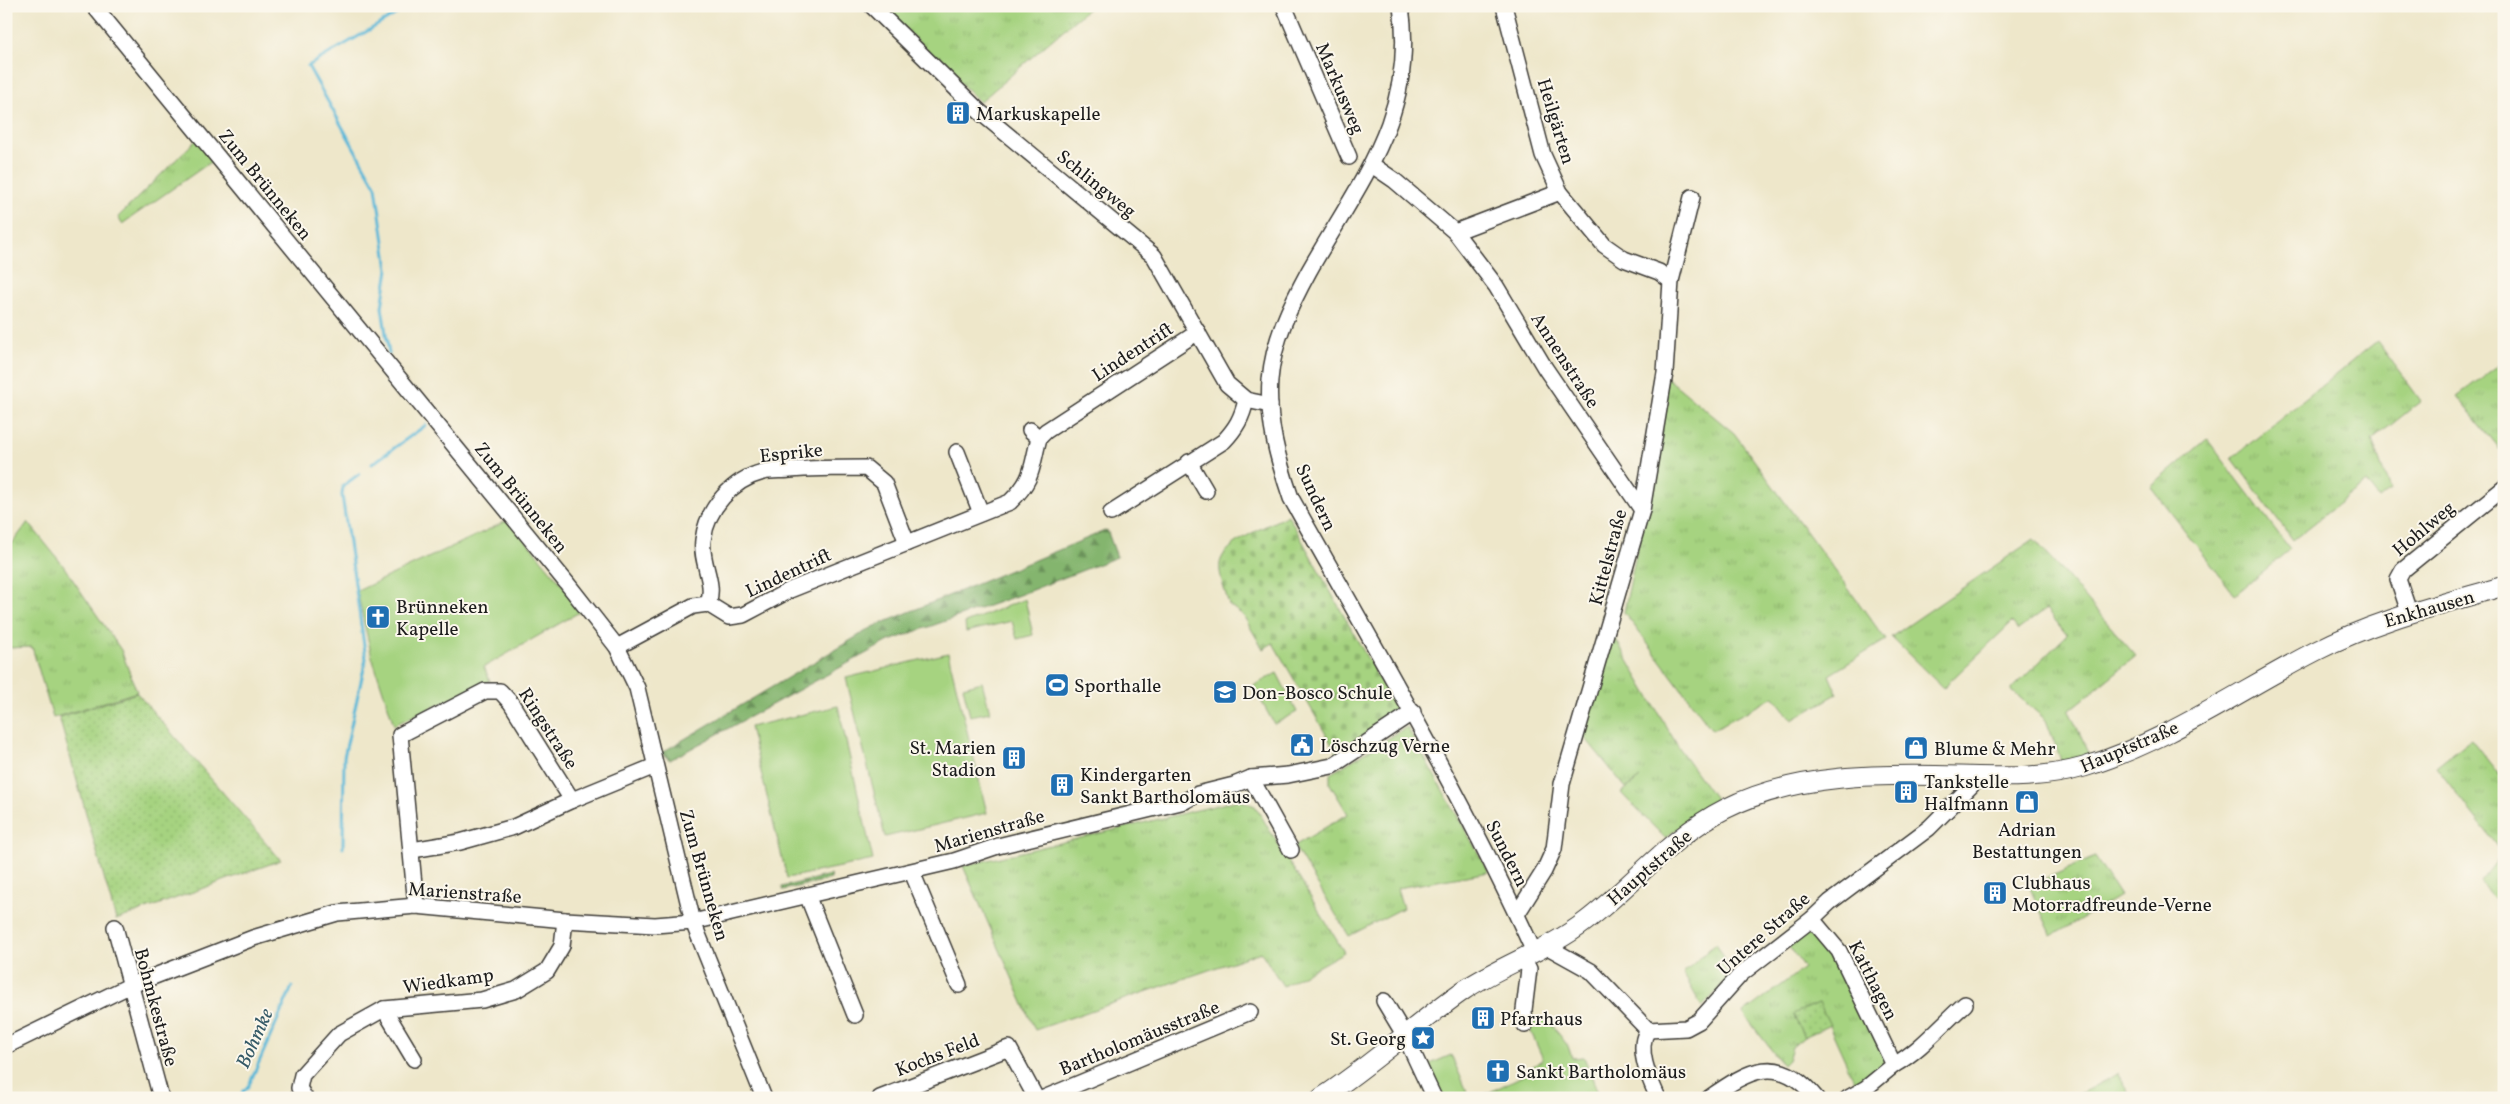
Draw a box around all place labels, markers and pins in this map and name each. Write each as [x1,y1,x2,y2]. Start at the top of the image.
building icon: Markuskapelle [945,100,971,126]
place label: Markuskapelle [976,102,1100,128]
place label: Brünneken Kapelle [396,595,489,643]
church icon: Brünneken Kapelle [365,604,391,630]
sports icon: Sporthalle [1044,672,1070,698]
place label: Sporthalle [1074,674,1161,700]
school or university icon: Don-Bosco Schule [1212,679,1238,705]
place label: Don-Bosco Schule [1242,681,1392,707]
public building icon: Löschzug Verne [1289,732,1315,758]
place label: Löschzug Verne [1320,734,1450,760]
shop icon: Blume & Mehr [1903,735,1929,761]
place label: St. Marien Stadion [909,736,996,784]
place label: Blume & Mehr [1934,737,2055,763]
building icon: St. Marien Stadion [1001,745,1027,771]
place label: Kindergarten Sankt Bartholomäus [1080,763,1250,811]
place label: Tankstelle Halfmann [1924,770,2009,818]
building icon: Kindergarten Sankt Bartholomäus [1049,772,1075,798]
building icon: Tankstelle Halfmann [1893,779,1919,805]
shop icon: Adrian Bestattungen [2014,789,2040,815]
place label: Adrian Bestattungen [1972,818,2082,866]
place label: Clubhaus Motorradfreunde-Verne [2012,871,2212,919]
building icon: Clubhaus Motorradfreunde-Verne [1982,880,2008,906]
building icon: Pfarrhaus [1470,1005,1496,1031]
place label: Pfarrhaus [1500,1007,1583,1033]
place icon: St. Georg [1410,1025,1436,1051]
place label: St. Georg [1330,1027,1406,1053]
church icon: Sankt Bartholomäus [1485,1058,1511,1084]
place label: Sankt Bartholomäus [1516,1060,1686,1086]

